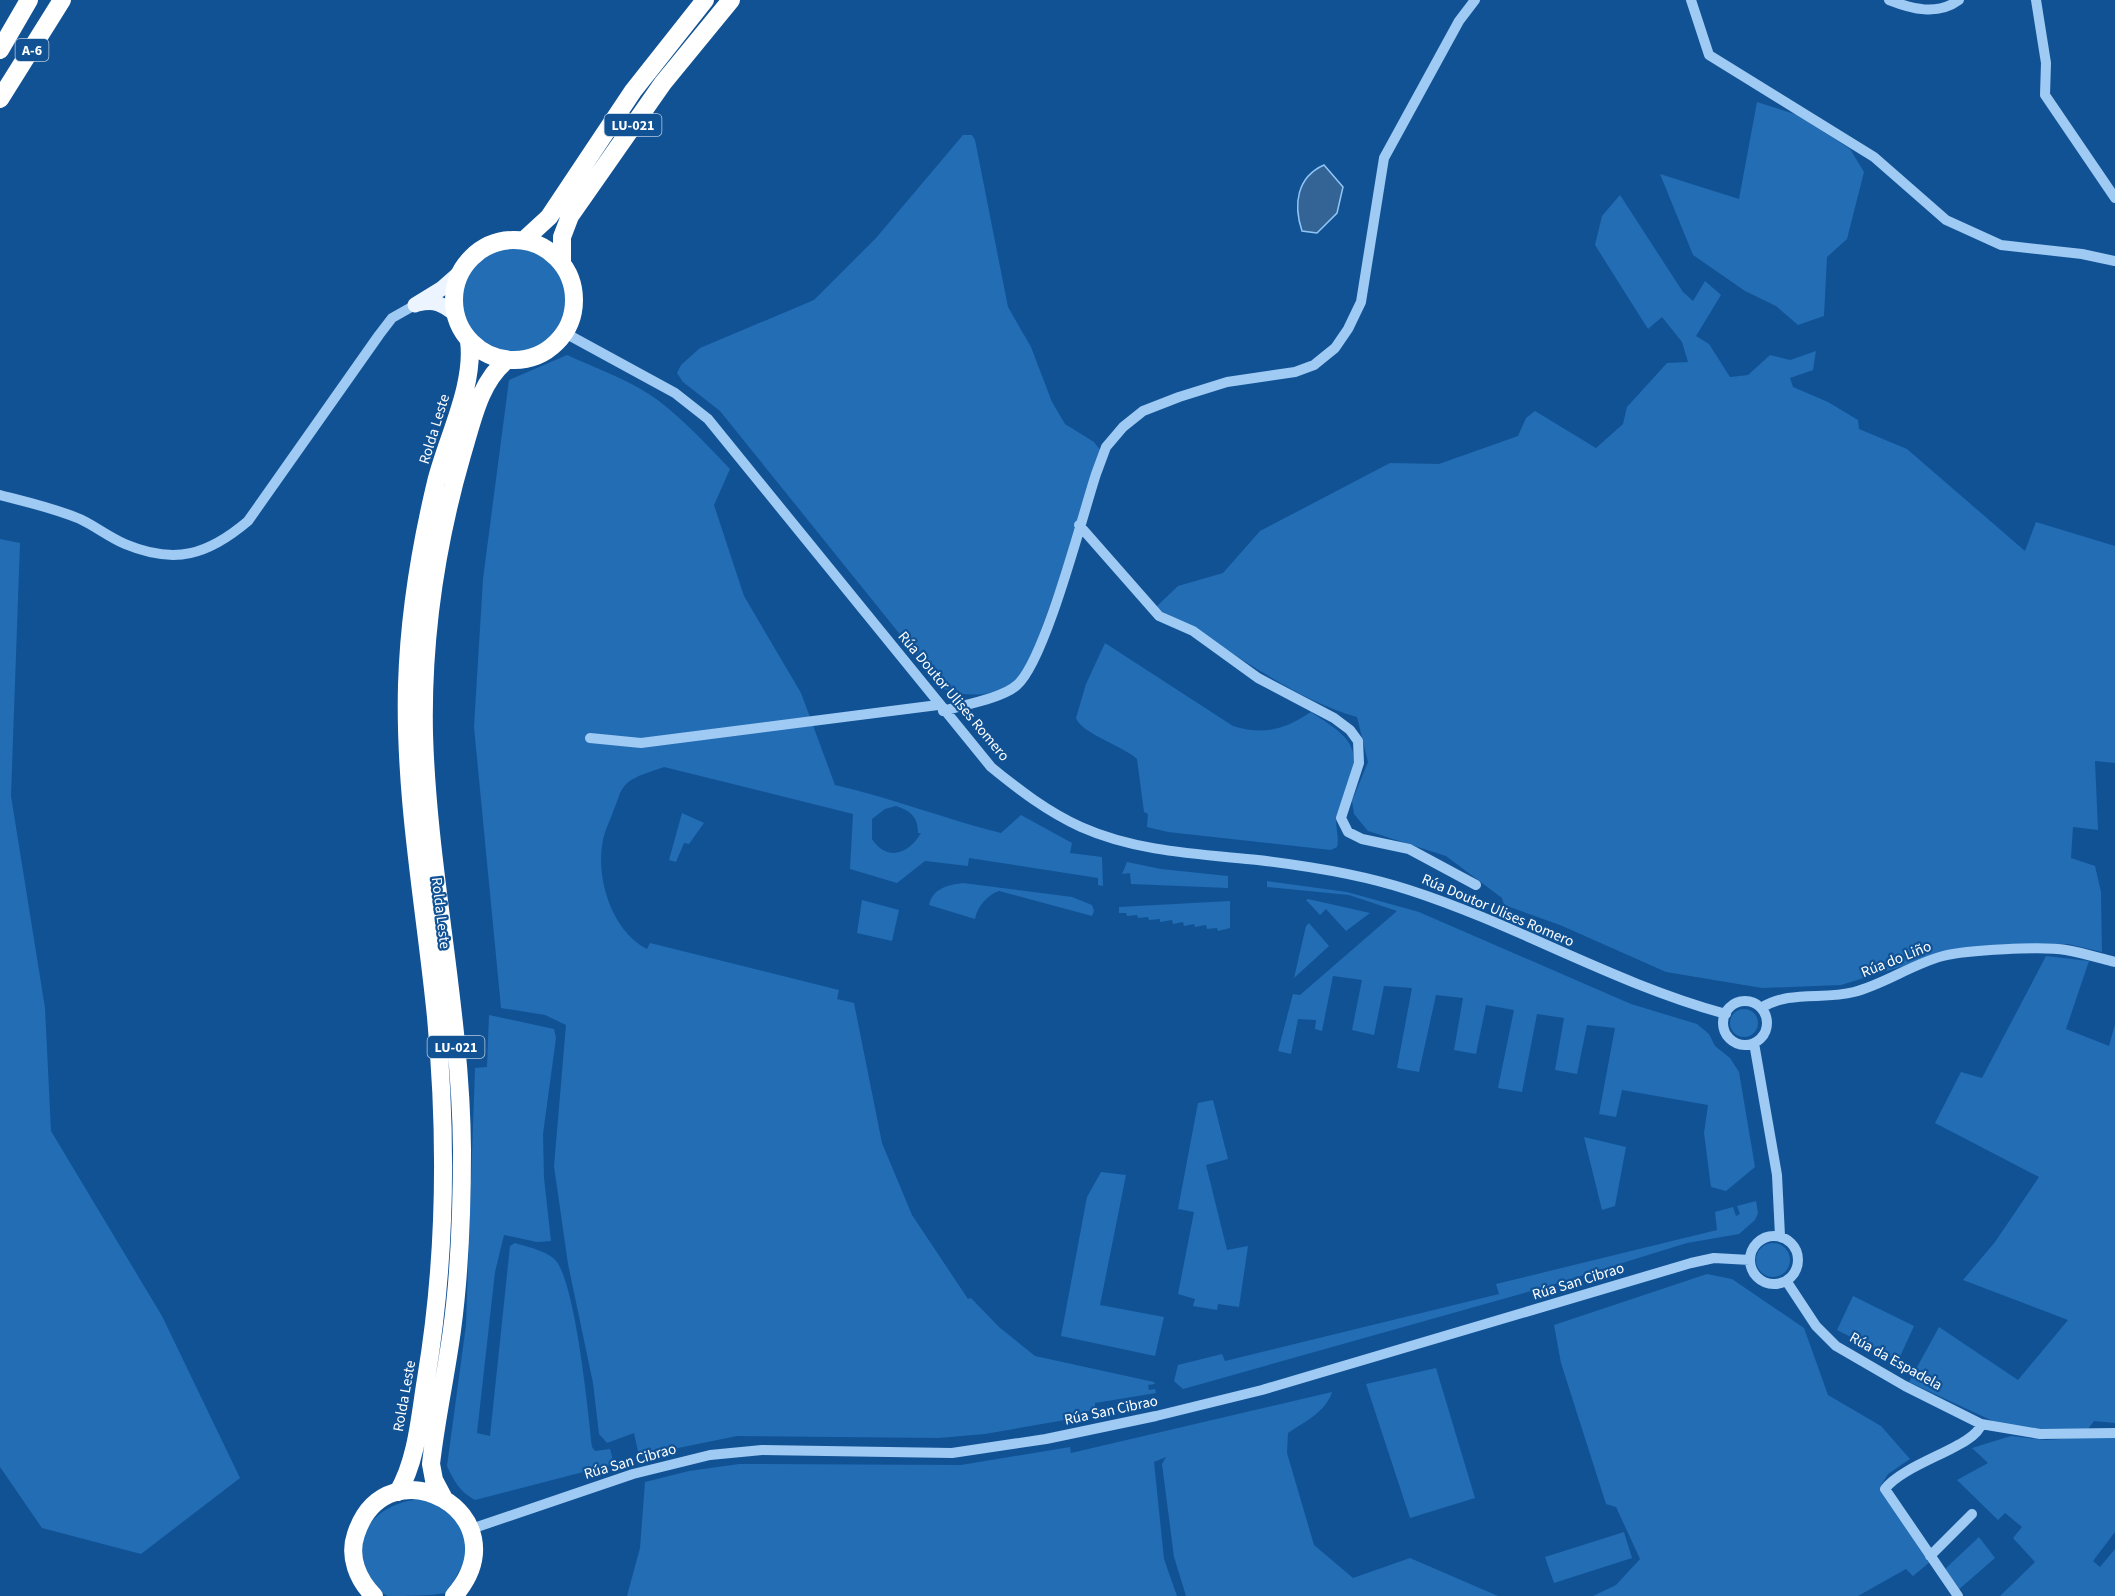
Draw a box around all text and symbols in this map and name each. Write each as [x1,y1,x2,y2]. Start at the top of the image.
road number: A-6 [15,39,48,61]
road number: LU-021 [604,114,662,136]
street label: Rolda Leste [414,392,455,467]
street label: Rúa Doutor Ulises Romero [893,627,1014,766]
street label: Rúa Doutor Ulises Romero [1418,869,1577,952]
street label: Rolda Leste [426,876,455,950]
street label: Rúa do Liño [1858,936,1934,983]
road number: LU-021 [428,1036,484,1058]
street label: Rúa San Cibrao [1530,1258,1627,1305]
street label: Rúa da Espadela [1846,1327,1946,1396]
street label: Rolda Leste [388,1359,421,1433]
street label: Rúa San Cibrao [1062,1390,1160,1431]
street label: Rúa San Cibrao [582,1438,679,1485]

